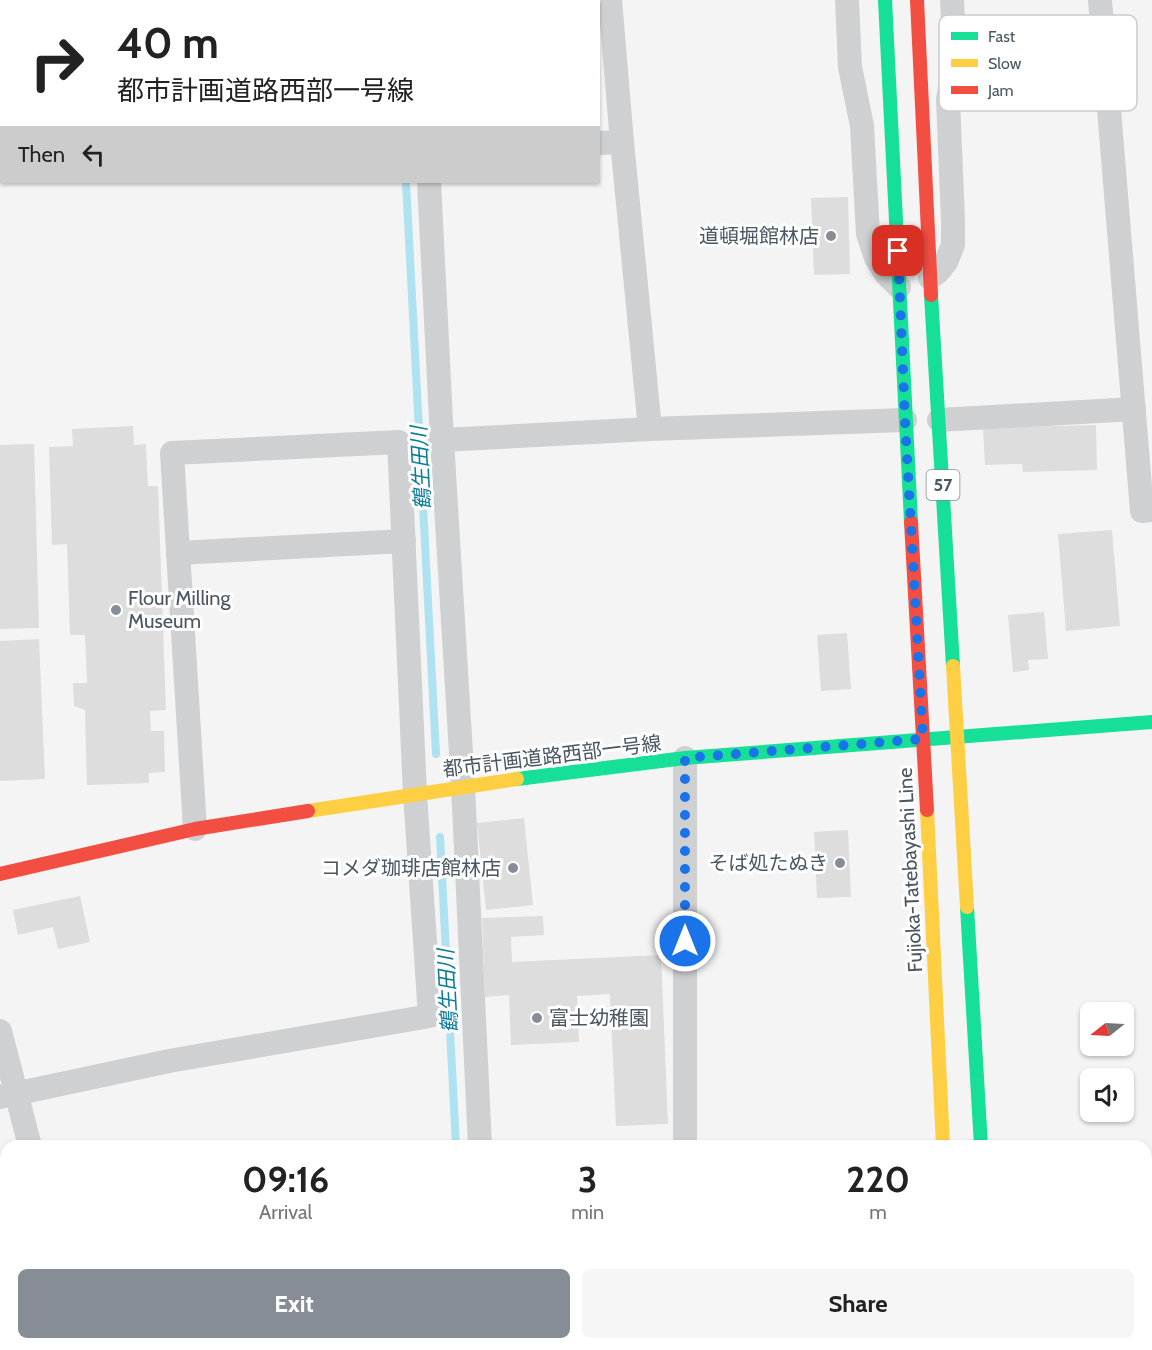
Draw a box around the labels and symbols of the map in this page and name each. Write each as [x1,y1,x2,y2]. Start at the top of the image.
legend [939,15,1137,111]
text: Fast [988,27,1016,46]
text: Slow [988,54,1022,73]
text: Jam [987,81,1014,100]
place label: 道頓堀館林店 [699,224,819,248]
pin [872,225,923,276]
marker: 道頓堀館林店 [824,229,838,243]
water label: 鶴生田川 [406,423,435,511]
road number: 57 [926,470,960,500]
place label: Flour Milling Museum [128,586,232,633]
marker: Flour Milling Museum [109,603,123,617]
street label: 都市計画道路西部一号線 [441,731,663,781]
street label: Fujioka-Tatebayashi Line [893,767,927,973]
place label: そば処たぬき [708,851,828,875]
place label: コメダ珈琲店館林店 [321,856,501,880]
marker: そば処たぬき [833,856,847,870]
marker: コメダ珈琲店館林店 [506,861,520,875]
position arrow [653,909,717,973]
water label: 鶴生田川 [433,946,462,1034]
north arrow [1080,1002,1134,1056]
place label: 富士幼稚園 [549,1006,649,1030]
marker: 富士幼稚園 [530,1011,544,1025]

